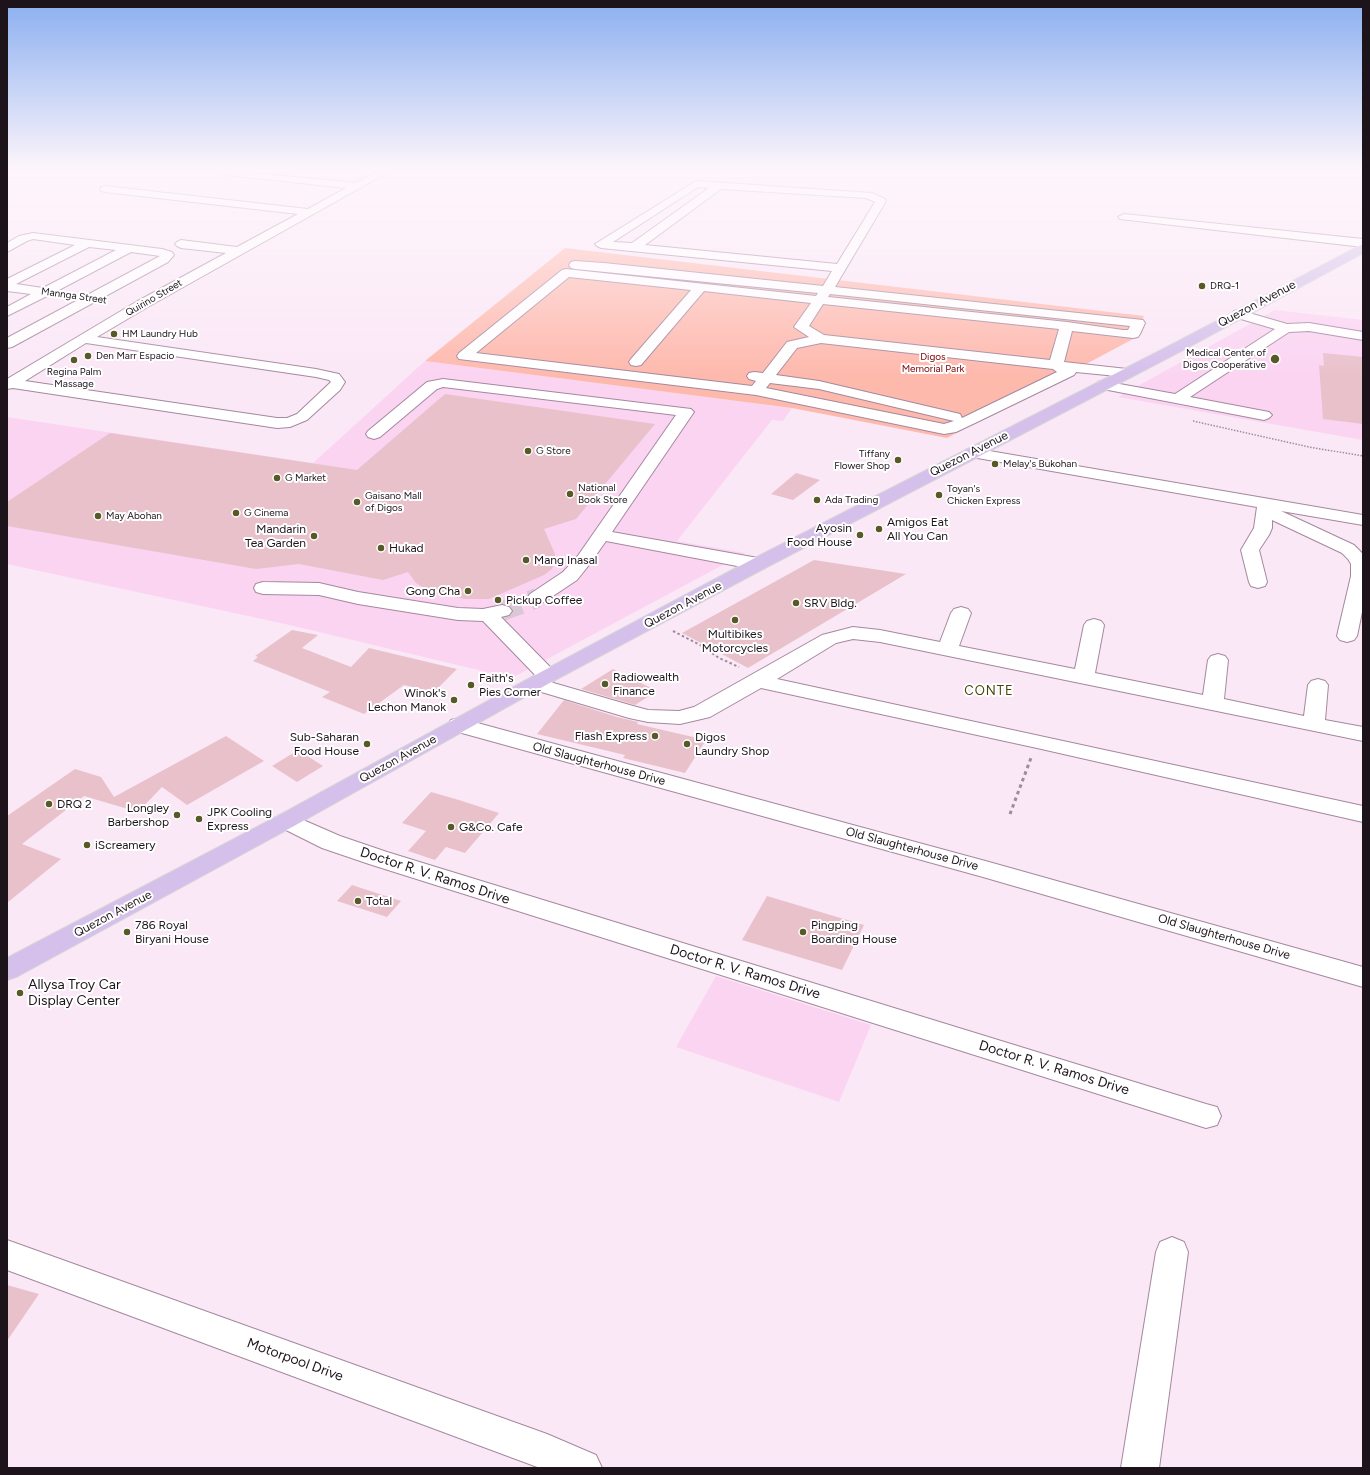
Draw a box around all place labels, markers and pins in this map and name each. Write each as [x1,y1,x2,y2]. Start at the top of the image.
place label: DRQ-1 [1210,280,1239,292]
marker: DRQ-1 [1197,281,1207,291]
place label: HM Laundry Hub [122,328,198,340]
marker: HM Laundry Hub [109,329,119,339]
place label: Medical Center of Digos Cooperative [1183,347,1266,370]
place label: Den Marr Espacio [96,350,174,362]
marker: Den Marr Espacio [83,351,93,361]
marker: Medical Center of Digos Cooperative [1269,353,1281,365]
marker: Regina Palm Massage [69,355,79,365]
place label: Regina Palm Massage [47,366,101,390]
place label: G Store [536,445,571,457]
marker: G Store [523,446,533,456]
place label: Tiffany Flower Shop [834,448,890,472]
marker: Tiffany Flower Shop [893,455,903,465]
place label: Melay's Bukohan [1003,458,1077,470]
marker: Melay's Bukohan [990,459,1000,469]
place label: G Market [285,472,326,484]
marker: G Market [272,473,282,483]
place label: National Book Store [578,482,628,506]
place label: Toyan's Chicken Express [947,483,1021,506]
marker: National Book Store [565,489,575,499]
place label: Gaisano Mall of Digos [365,490,422,514]
marker: Toyan's Chicken Express [934,490,944,500]
place label: Ada Trading [825,494,878,506]
marker: Ada Trading [812,495,822,505]
marker: Gaisano Mall of Digos [352,497,362,507]
place label: G Cinema [244,507,288,519]
marker: G Cinema [231,508,241,518]
place label: May Abohan [106,510,162,522]
marker: May Abohan [93,511,103,521]
place label: Amigos Eat All You Can [887,515,948,543]
place label: Ayosin Food House [787,521,852,549]
place label: Mandarin Tea Garden [245,522,306,550]
marker: Amigos Eat All You Can [874,524,884,534]
marker: Ayosin Food House [855,530,865,540]
marker: Mandarin Tea Garden [309,531,319,541]
place label: Hukad [389,541,424,555]
marker: Hukad [376,543,386,553]
place label: Mang Inasal [534,553,597,567]
marker: Mang Inasal [521,555,531,565]
place label: Gong Cha [406,584,460,598]
marker: Gong Cha [463,586,473,596]
place label: Pickup Coffee [506,593,582,607]
marker: Pickup Coffee [493,595,503,605]
place label: SRV Bldg. [804,596,857,610]
marker: SRV Bldg. [791,598,801,608]
marker: Multibikes Motorcycles [730,615,740,625]
place label: Multibikes Motorcycles [702,627,768,655]
place label: Radiowealth Finance [613,670,679,698]
place label: Faith's Pies Corner [479,671,541,699]
marker: Radiowealth Finance [600,679,610,689]
marker: Faith's Pies Corner [466,680,476,690]
place label: Winok's Lechon Manok [368,686,446,714]
marker: Winok's Lechon Manok [449,695,459,705]
place label: Flash Express [575,729,647,743]
place label: Sub-Saharan Food House [290,730,359,758]
place label: Digos Laundry Shop [695,730,769,758]
marker: Flash Express [650,731,660,741]
marker: Sub-Saharan Food House [362,739,372,749]
marker: Digos Laundry Shop [682,739,692,749]
place label: DRQ 2 [57,797,92,811]
marker: DRQ 2 [44,799,54,809]
place label: Longley Barbershop [108,801,169,829]
place label: JPK Cooling Express [207,805,272,833]
marker: Longley Barbershop [172,810,182,820]
marker: JPK Cooling Express [194,814,204,824]
place label: G&Co. Cafe [459,820,523,834]
marker: G&Co. Cafe [446,822,456,832]
place label: iScreamery [95,838,156,852]
marker: iScreamery [82,840,92,850]
place label: Total [366,894,392,908]
marker: Total [353,896,363,906]
place label: 786 Royal Biryani House [135,918,209,946]
place label: Pingping Boarding House [811,918,897,946]
marker: 786 Royal Biryani House [122,927,132,937]
marker: Pingping Boarding House [798,927,808,937]
place label: Allysa Troy Car Display Center [28,977,121,1010]
marker: Allysa Troy Car Display Center [15,988,25,998]

